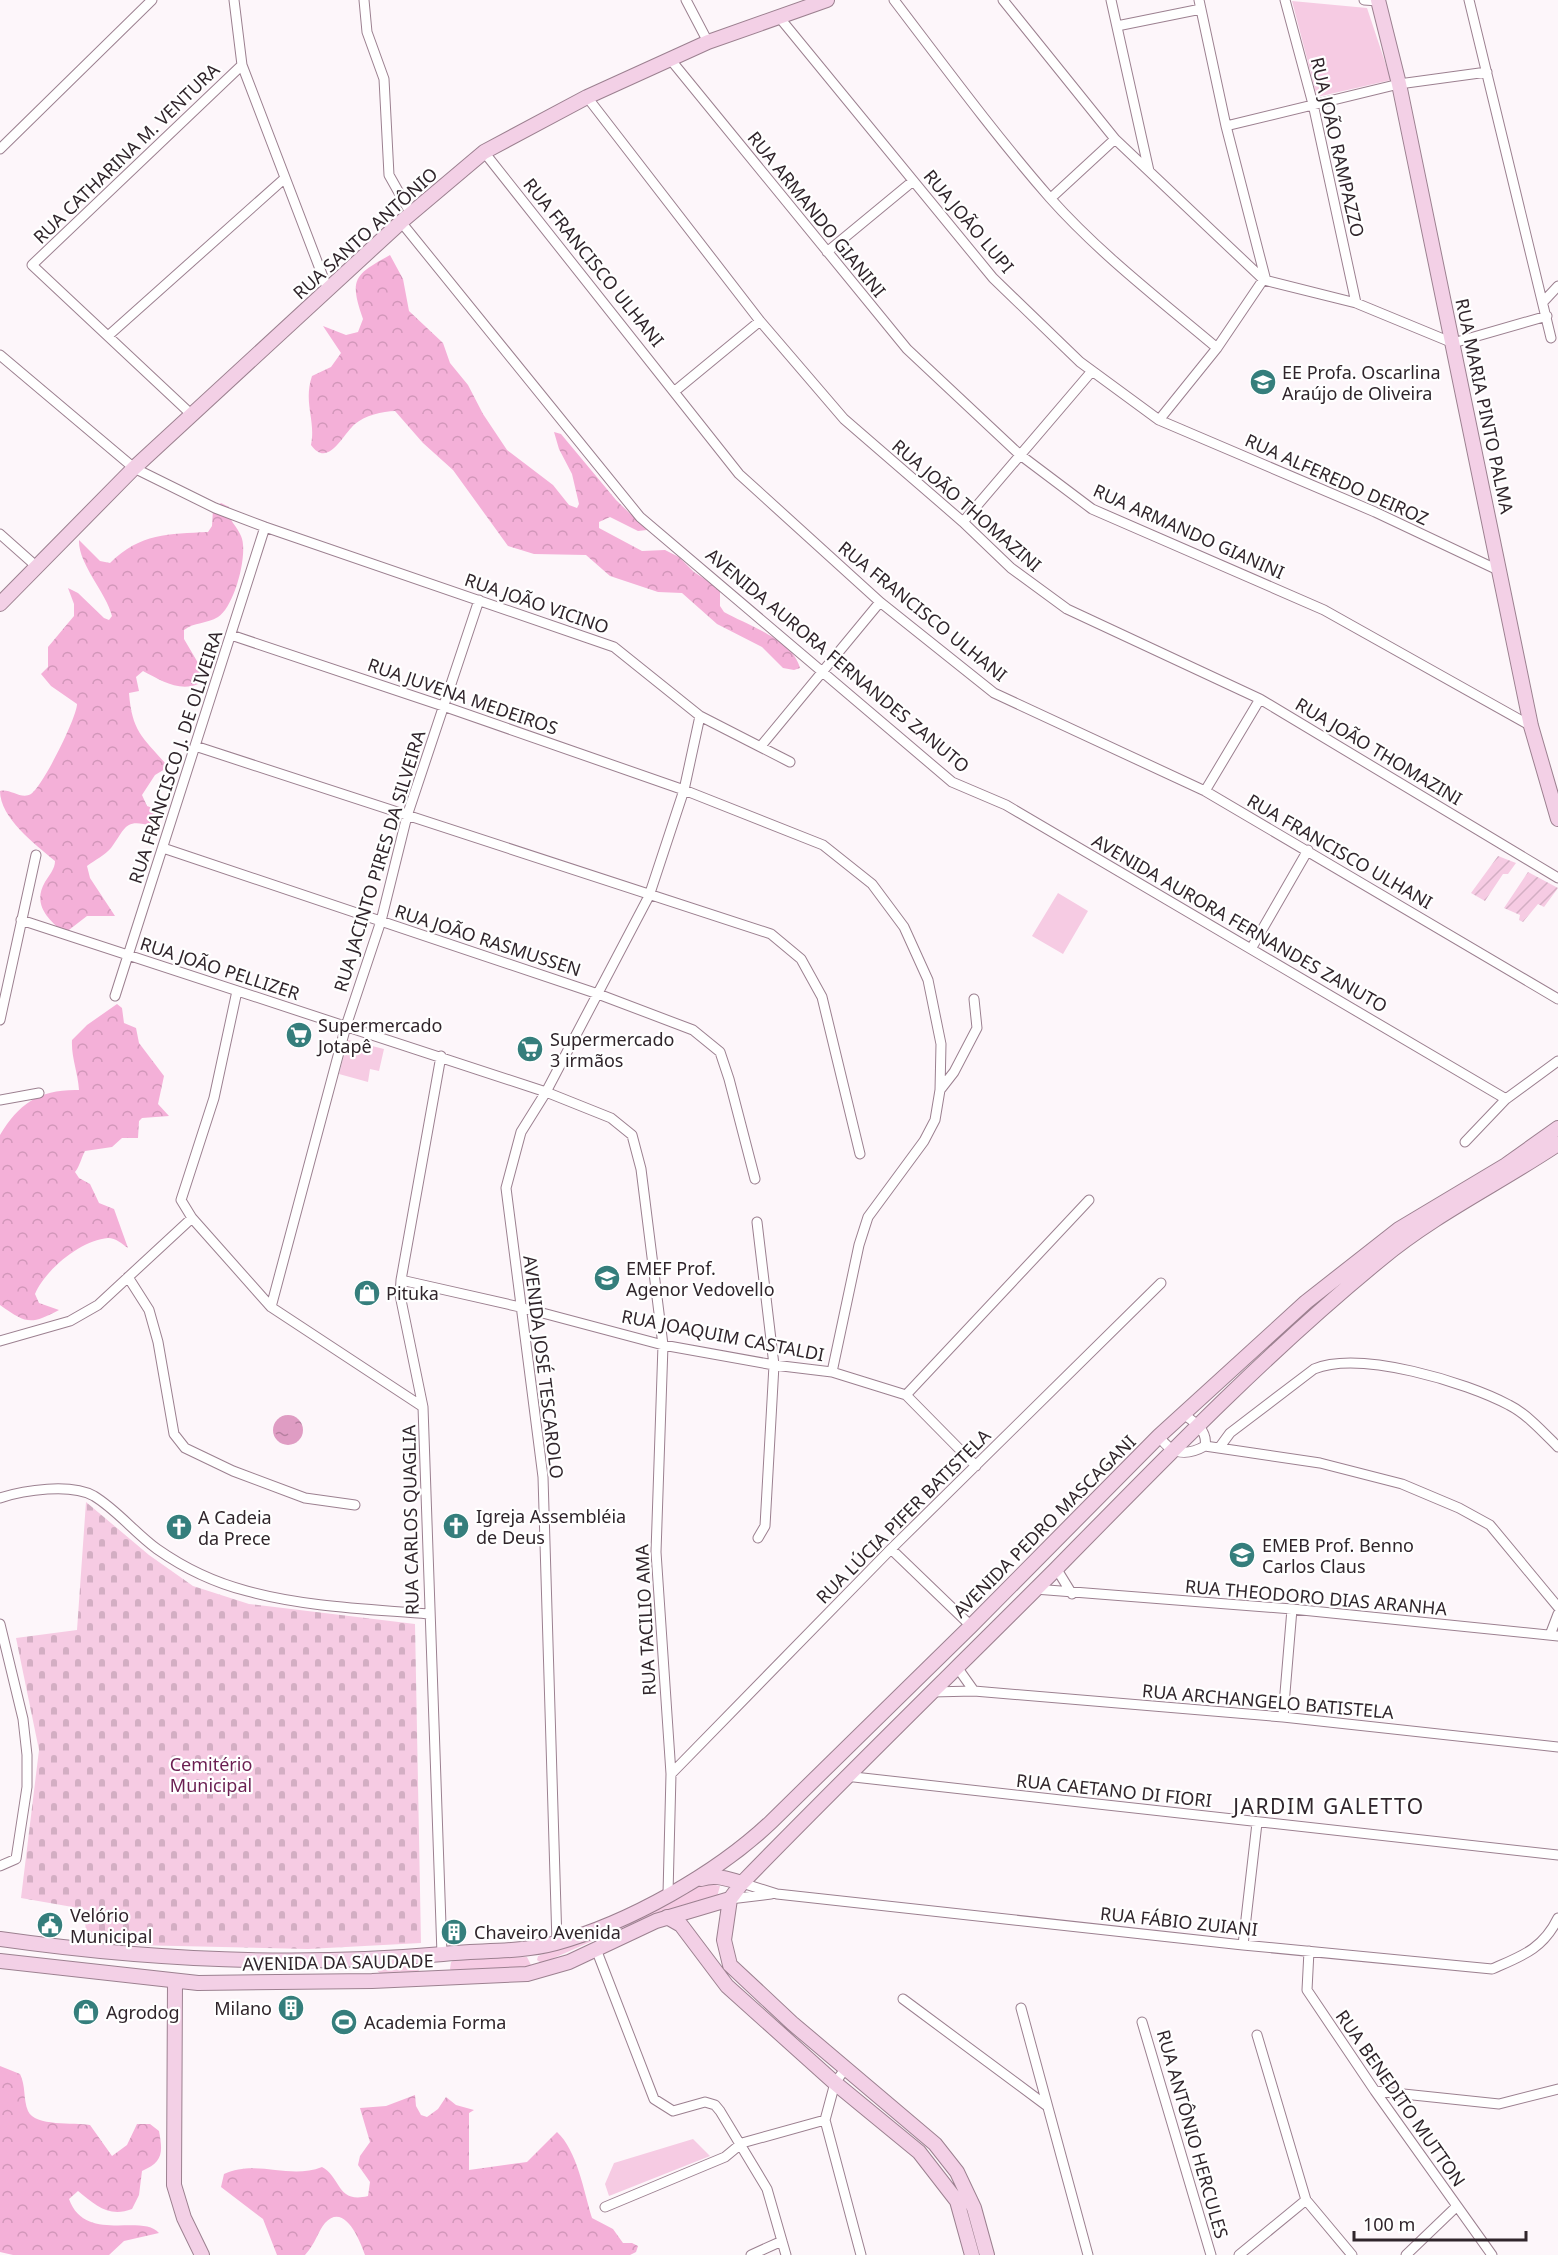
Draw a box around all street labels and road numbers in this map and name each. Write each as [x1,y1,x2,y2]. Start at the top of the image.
street label: RUA JOÃO RAMPAZZO [1306,55,1370,239]
street label: RUA CATHARINA M. VENTURA [28,57,225,249]
street label: RUA ARMANDO GIANINI [743,126,891,302]
street label: RUA SANTO ANTÔNIO [288,162,442,304]
street label: RUA JOÃO LUPI [919,164,1019,278]
street label: RUA FRANCISCO ULHANI [518,173,670,351]
street label: RUA MARIA PINTO PALMA [1450,296,1520,516]
street label: RUA ALFEREDO DEIROZ [1242,428,1432,530]
street label: RUA JOÃO THOMAZINI [887,434,1047,576]
street label: RUA ARMANDO GIANINI [1090,478,1288,584]
street label: RUA FRANCISCO ULHANI [834,535,1012,687]
street label: AVENIDA AURORA FERNANDES ZANUTO [701,542,975,778]
street label: RUA JOÃO VICINO [462,567,612,639]
street label: RUA FRANCISCO J. DE OLIVEIRA [123,627,227,887]
street label: RUA JUVENA MEDEIROS [365,652,561,740]
street label: RUA JOÃO THOMAZINI [1291,692,1467,810]
street label: RUA JACINTO PIRES DA SILVEIRA [328,727,430,995]
street label: RUA FRANCISCO ULHANI [1243,788,1437,914]
street label: AVENIDA AURORA FERNANDES ZANUTO [1088,828,1392,1018]
street label: RUA JOÃO RASMUSSEN [392,899,584,981]
street label: RUA JOÃO PELLIZER [137,931,303,1005]
street label: AVENIDA JOSÉ TESCAROLO [518,1254,570,1480]
street label: RUA JOAQUIM CASTALDI [620,1304,826,1366]
street label: RUA LÚCIA PIFER BATISTELA [811,1423,996,1608]
street label: RUA CARLOS QUAGLIA [396,1424,424,1615]
street label: AVENIDA PEDRO MASCAGANI [948,1430,1140,1622]
street label: RUA TACILIO AMA [629,1543,661,1696]
street label: RUA THEODORO DIAS ARANHA [1184,1574,1448,1620]
street label: RUA ARCHANGELO BATISTELA [1141,1678,1395,1724]
street label: RUA CAETANO DI FIORI [1015,1768,1213,1812]
street label: RUA FÁBIO ZUIANI [1099,1901,1259,1941]
street label: AVENIDA DA SAUDADE [242,1948,434,1976]
street label: RUA BENEDITO MUTTON [1331,2005,1471,2191]
street label: RUA ANTÔNIO HERCULES [1152,2027,1234,2241]

